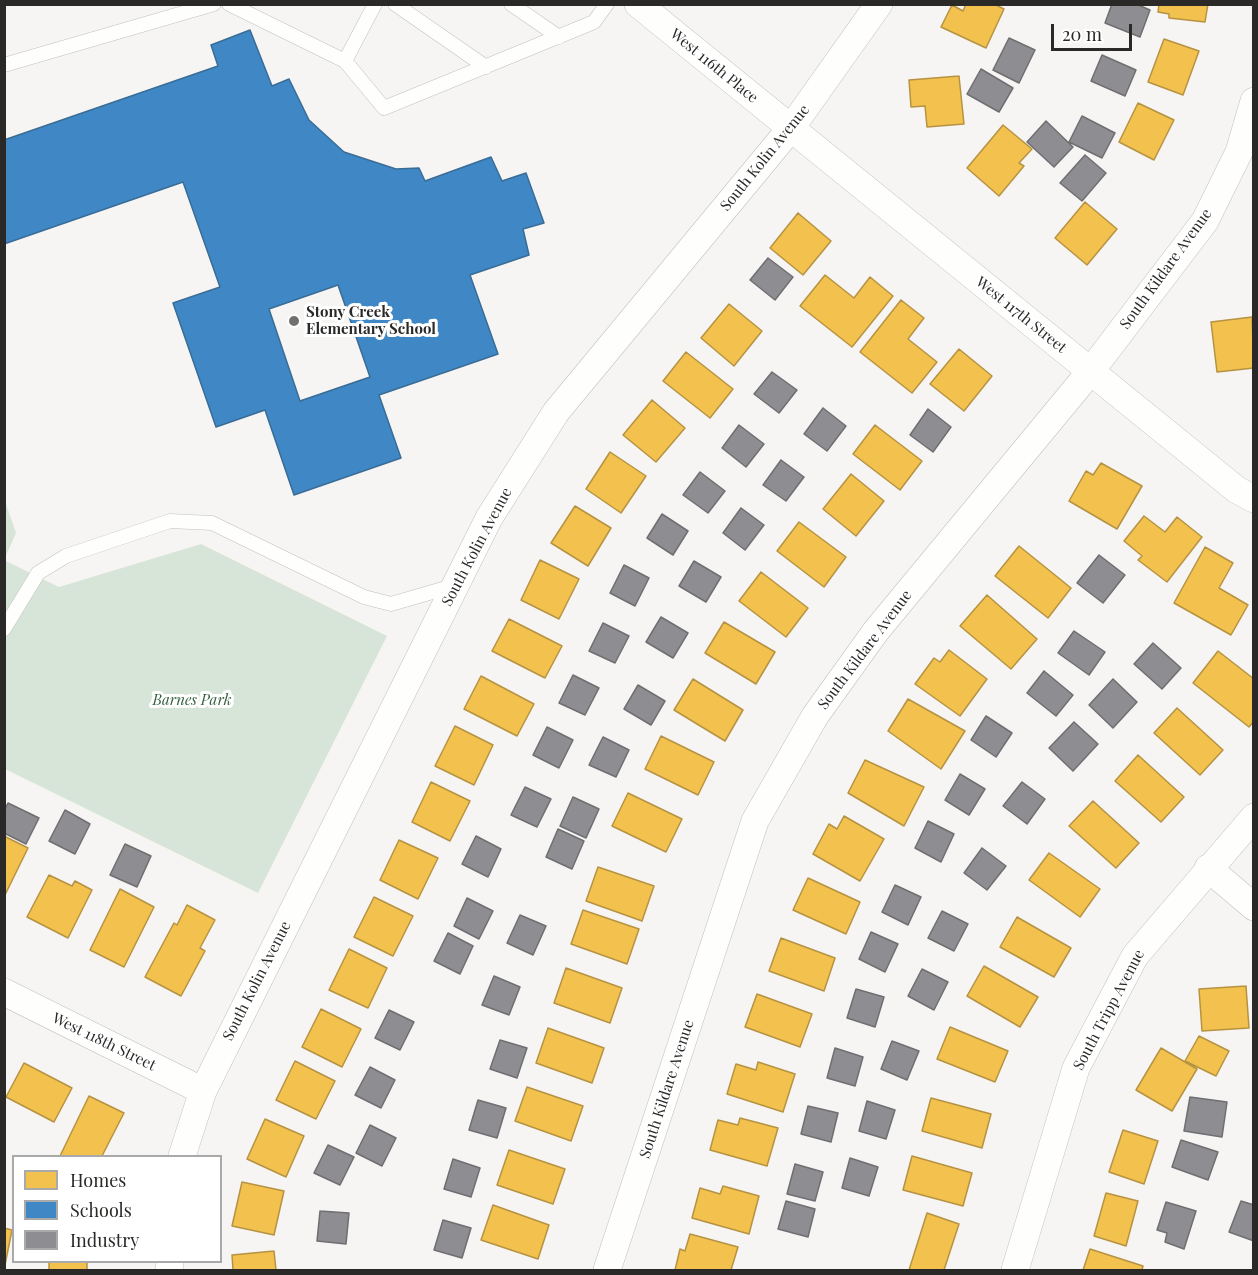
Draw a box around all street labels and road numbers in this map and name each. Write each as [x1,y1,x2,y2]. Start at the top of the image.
street label: West 116th Place [666,25,762,107]
street label: South Kolin Avenue [717,101,813,215]
street label: South Kildare Avenue [1116,205,1216,333]
street label: West 117th Street [972,273,1070,357]
street label: South Kolin Avenue [438,485,516,609]
street label: South Kildare Avenue [814,587,916,713]
street label: South Kolin Avenue [219,918,295,1044]
street label: South Tripp Avenue [1070,947,1148,1073]
street label: West 118th Street [49,1009,159,1075]
street label: South Kildare Avenue [636,1017,698,1161]

